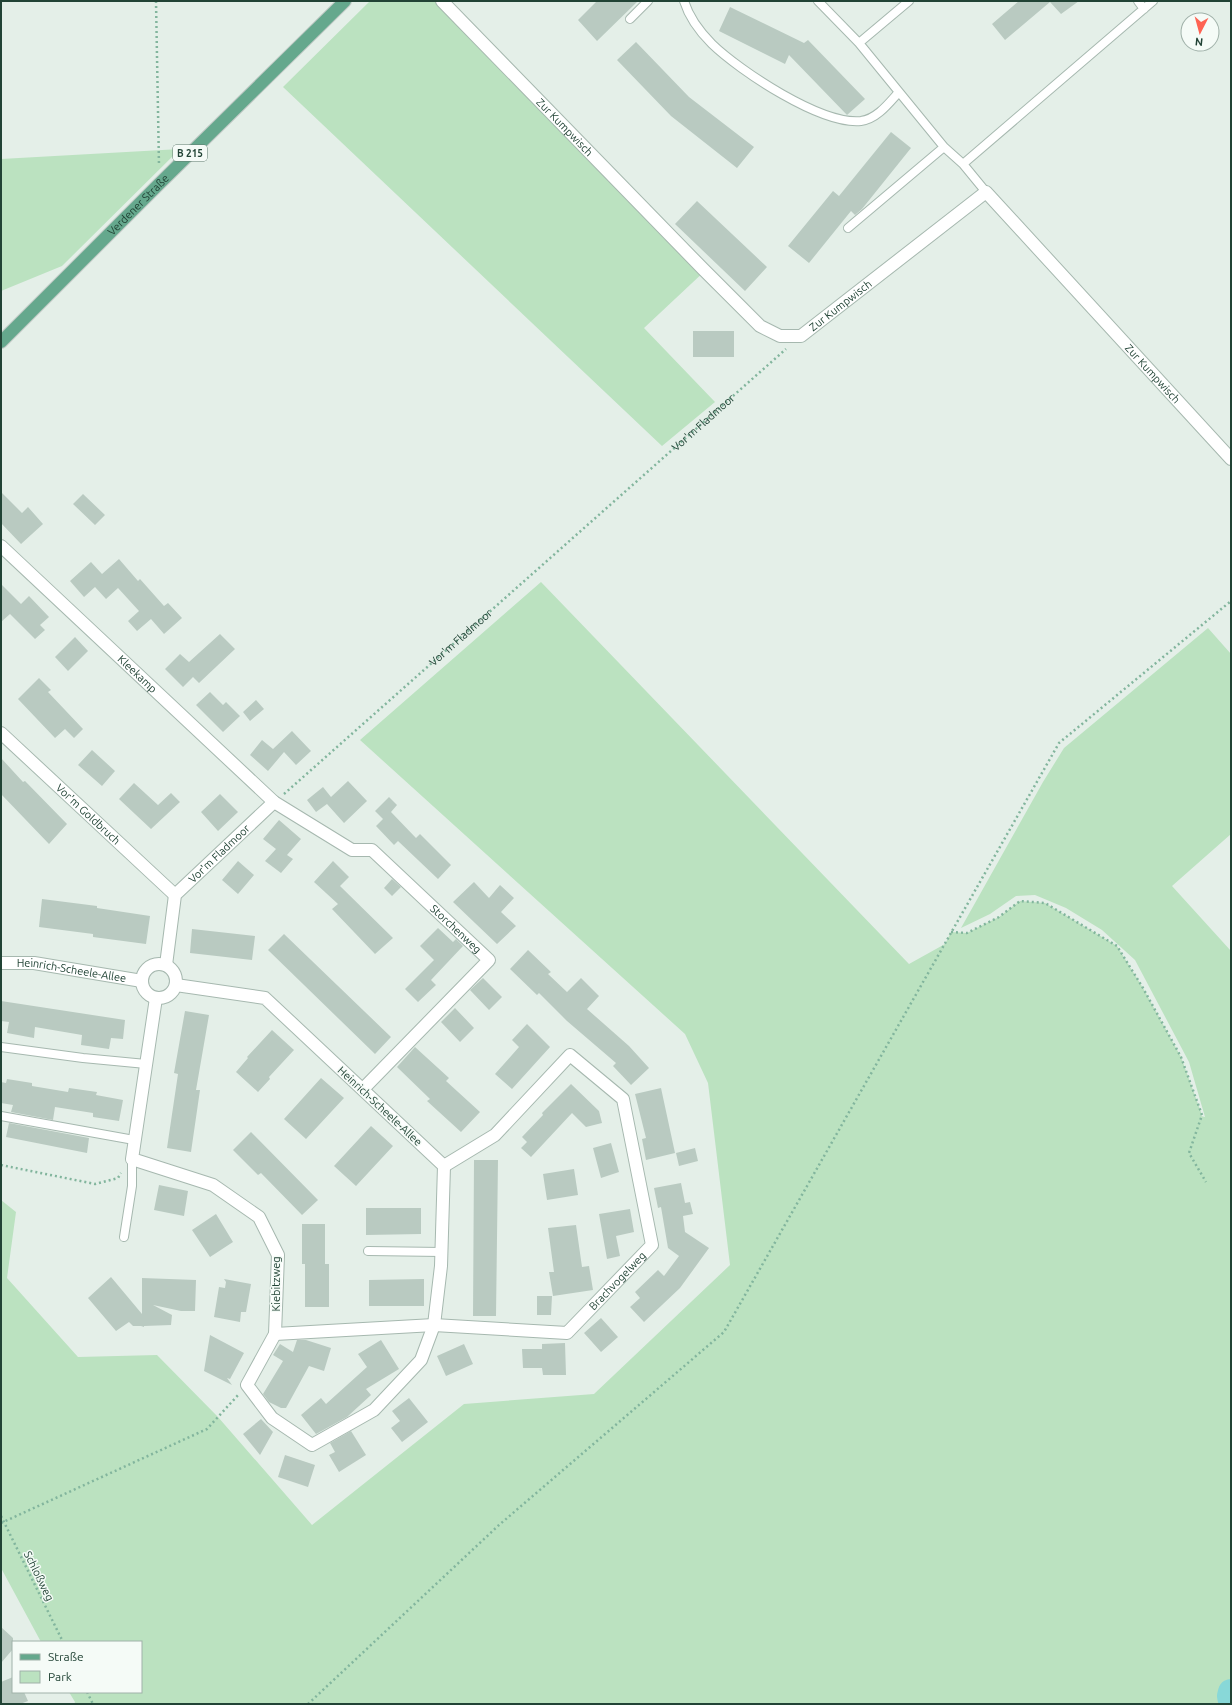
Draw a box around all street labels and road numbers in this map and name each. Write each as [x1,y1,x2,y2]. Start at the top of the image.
street label: Zur Kumpwisch [534,96,595,158]
road number: B 215 [173,145,207,161]
street label: Verdener Straße [105,172,171,238]
street label: Zur Kumpwisch [807,277,874,333]
street label: Zur Kumpwisch [1123,342,1183,405]
street label: Vor'm Fladmoor [669,391,737,453]
street label: Vor'm Fladmoor [427,606,495,668]
street label: Kleekamp [115,653,159,695]
street label: Vor'm Goldbruch [54,781,123,847]
street label: Vor'm Fladmoor [186,822,253,885]
street label: Storchenweg [428,902,484,956]
street label: Heinrich-Scheele-Allee [17,957,127,984]
street label: Heinrich-Scheele-Allee [335,1064,425,1148]
street label: Brachvogelweg [587,1249,648,1312]
street label: Kiebitzweg [270,1256,282,1312]
street label: Schloßweg [22,1549,56,1603]

